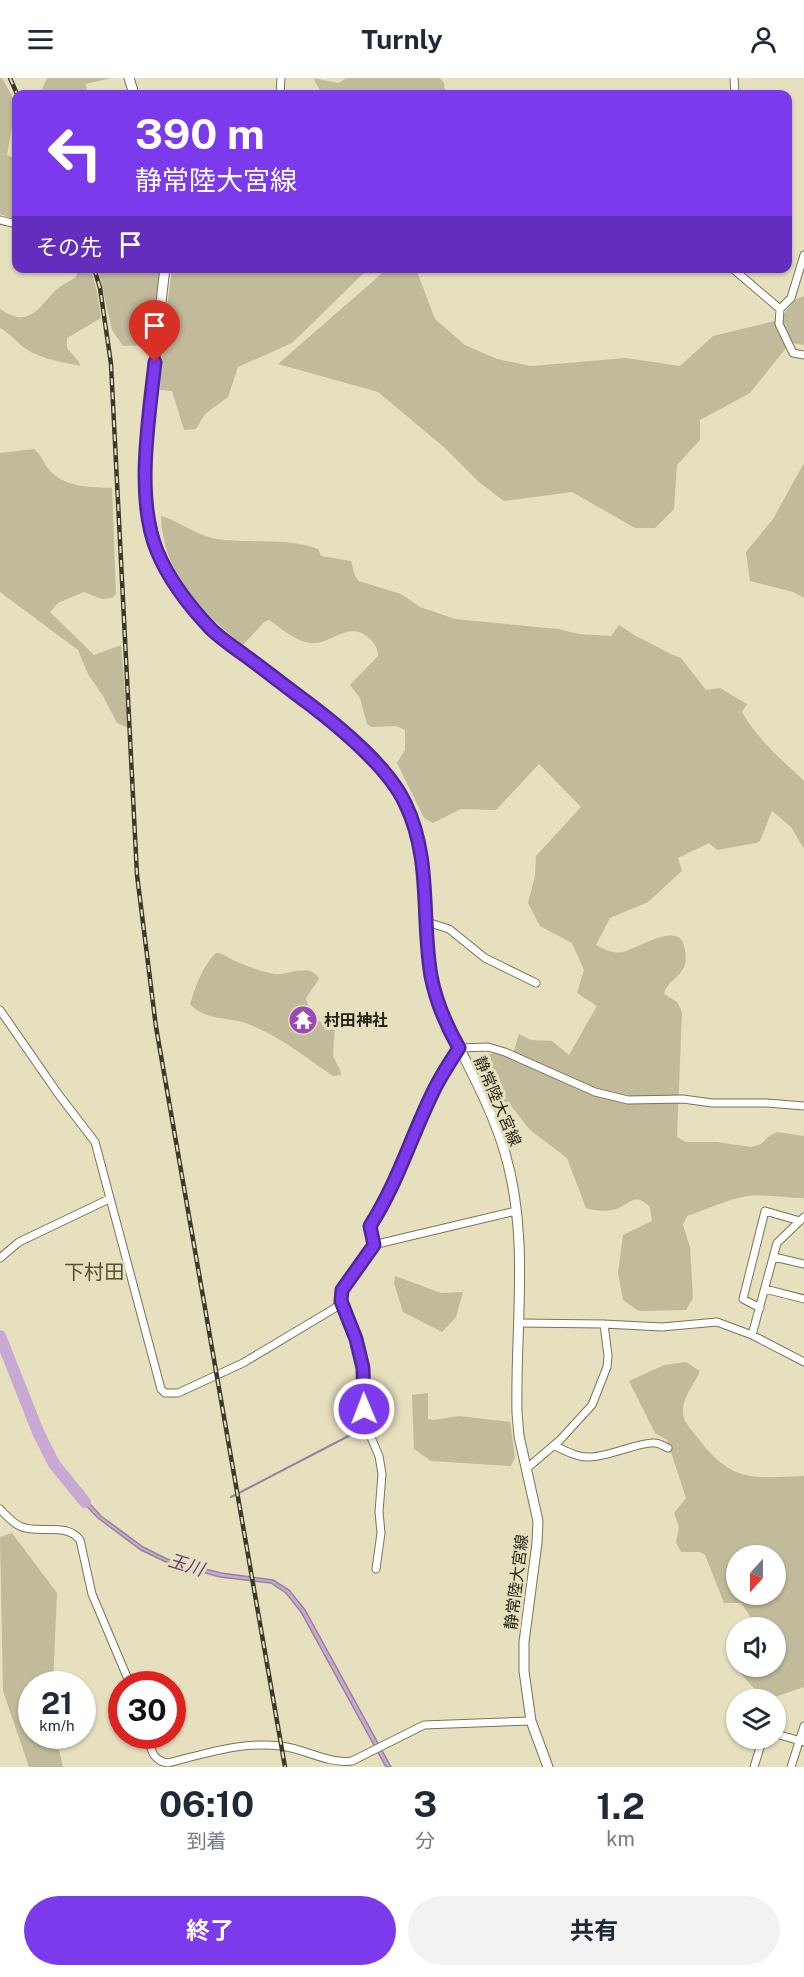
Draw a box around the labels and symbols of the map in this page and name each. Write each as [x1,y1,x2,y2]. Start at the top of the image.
pin [129,300,180,362]
temple icon: 村田神社 [287,1004,319,1036]
place label: 村田神社 [324,1011,388,1030]
street label: 静常陸大宮線 [470,1053,525,1149]
district label: 下村田 [64,1260,124,1284]
position arrow [332,1377,396,1441]
street label: 静常陸大宮線 [501,1533,532,1631]
north arrow [726,1545,786,1605]
water label: 玉川 [166,1549,208,1580]
speed limit sign: 30 [108,1671,186,1749]

